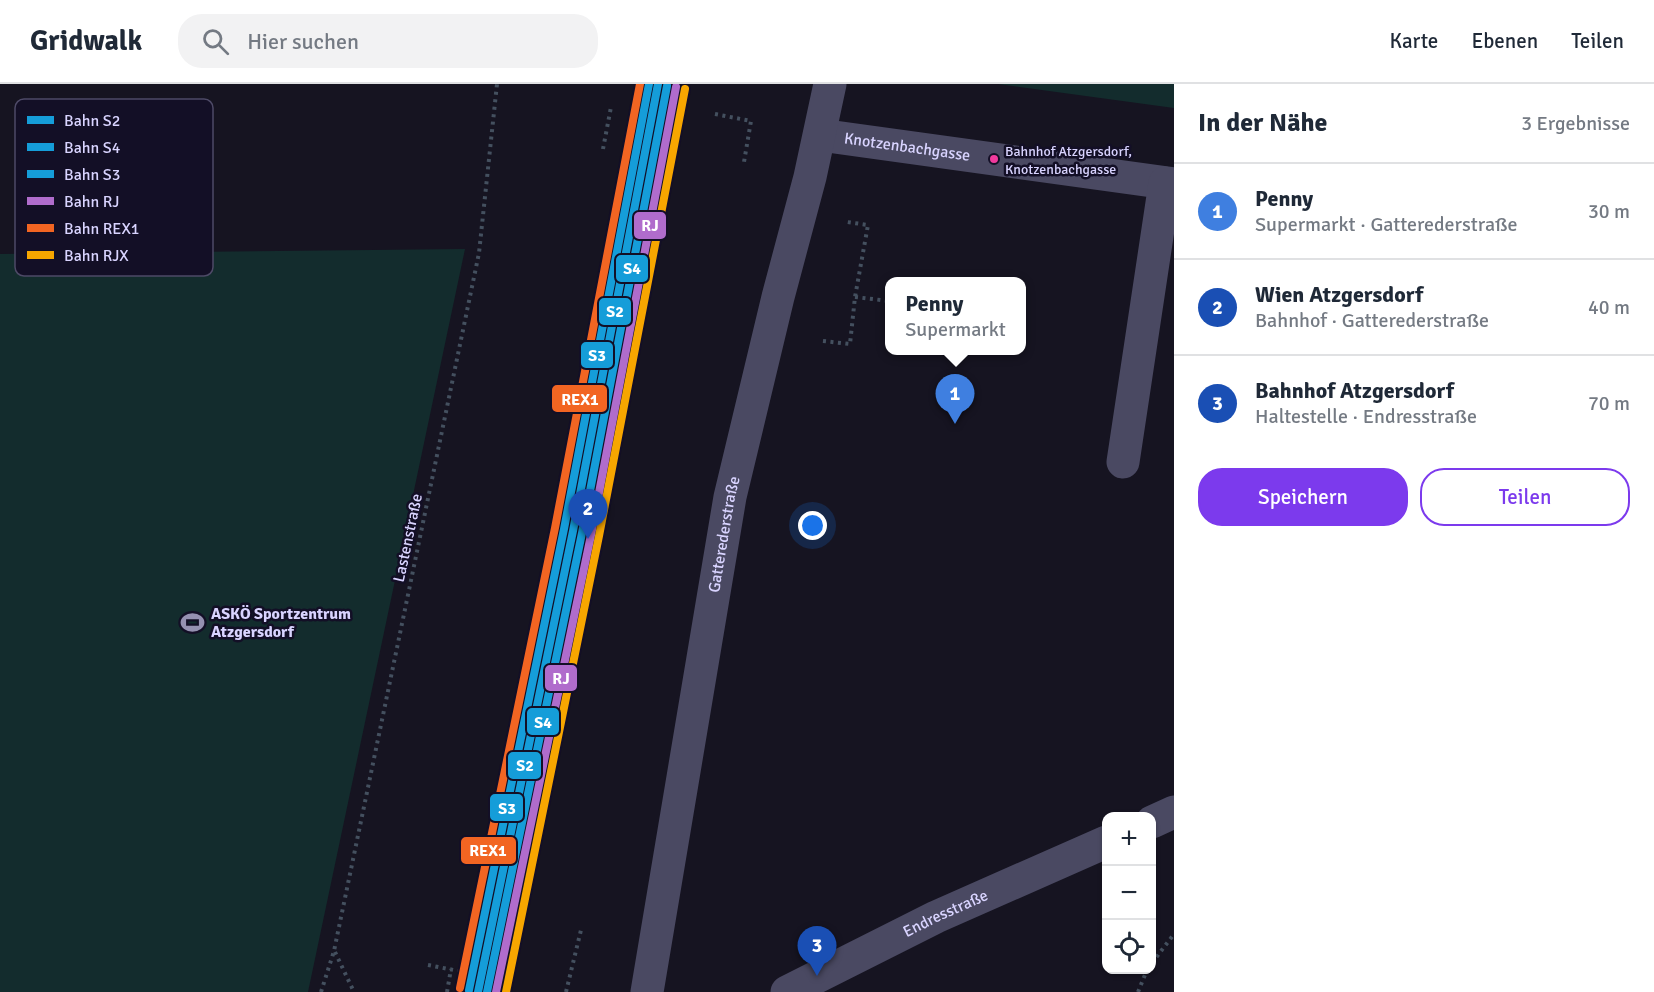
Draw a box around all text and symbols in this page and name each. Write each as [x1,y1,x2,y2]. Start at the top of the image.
search box [178,14,598,68]
text: Gridwalk [30,24,142,58]
icon: search [199,25,232,58]
text: Hier suchen [247,28,359,55]
text: Karte [1389,28,1438,54]
text: Ebenen [1471,28,1538,54]
text: Teilen [1571,28,1624,54]
legend [15,99,213,276]
text: In der Nähe [1198,107,1328,139]
text: Bahn S2 [64,111,120,131]
text: 3 Ergebnisse [1521,111,1630,136]
street label: Knotzenbachgasse [843,128,972,166]
text: Bahn S4 [64,138,121,158]
place label: Bahnhof Atzgersdorf, Knotzenbachgasse [1005,143,1132,178]
marker: Bahnhof Atzgersdorf, Knotzenbachgasse [988,153,1000,165]
text: Bahn S3 [64,165,120,185]
text: Penny [1255,185,1313,212]
text: Bahn RJ [64,192,120,212]
text: 1 [1212,199,1223,224]
text: 30 m [1588,199,1630,224]
line badge: RJ [633,211,667,240]
text: Supermarkt · Gatterederstraße [1255,212,1518,237]
text: RJ [641,216,659,236]
text: Bahn REX1 [64,219,139,239]
text: Bahn RJX [64,246,129,266]
line badge: S4 [615,254,649,283]
text: S4 [623,259,641,279]
popup [885,277,1026,355]
text: Wien Atzgersdorf [1255,281,1423,308]
text: Penny [905,290,963,317]
text: 2 [1212,295,1223,320]
text: 40 m [1588,295,1630,320]
line badge: S2 [598,297,632,326]
text: S2 [606,302,624,322]
text: Bahnhof · Gatterederstraße [1255,308,1489,333]
text: Supermarkt [905,317,1006,342]
line badge: S3 [580,341,614,369]
text: S3 [588,346,606,366]
pin: 1 [936,374,974,424]
text: Bahnhof Atzgersdorf [1255,377,1454,404]
line badge: REX1 [551,384,608,413]
text: REX1 [561,390,599,410]
text: 3 [1212,391,1223,416]
text: 70 m [1588,391,1630,416]
text: Haltestelle · Endresstraße [1255,404,1477,429]
button: Speichern [1198,468,1408,526]
button: Teilen [1420,468,1630,526]
street label: Gatterederstraße [704,474,745,594]
pin: 2 [568,490,608,539]
street label: Lastenstraße [389,492,427,584]
your location [798,511,827,540]
place label: ASKÖ Sportzentrum Atzgersdorf [211,604,351,642]
sports icon: ASKÖ Sportzentrum Atzgersdorf [180,610,206,636]
line badge: RJ [544,664,578,692]
text: RJ [552,669,570,689]
line badge: S4 [526,707,560,736]
text: S4 [534,713,552,733]
line badge: S2 [507,751,542,780]
text: S2 [516,756,534,776]
line badge: S3 [489,793,524,822]
text: S3 [498,799,516,819]
map controls [1102,812,1156,974]
button: + [1102,812,1156,866]
line badge: REX1 [460,836,517,865]
text: REX1 [469,841,507,861]
button: − [1102,866,1156,920]
street label: Endresstraße [900,885,991,942]
button: locate [1102,920,1156,974]
pin: 3 [798,926,836,976]

